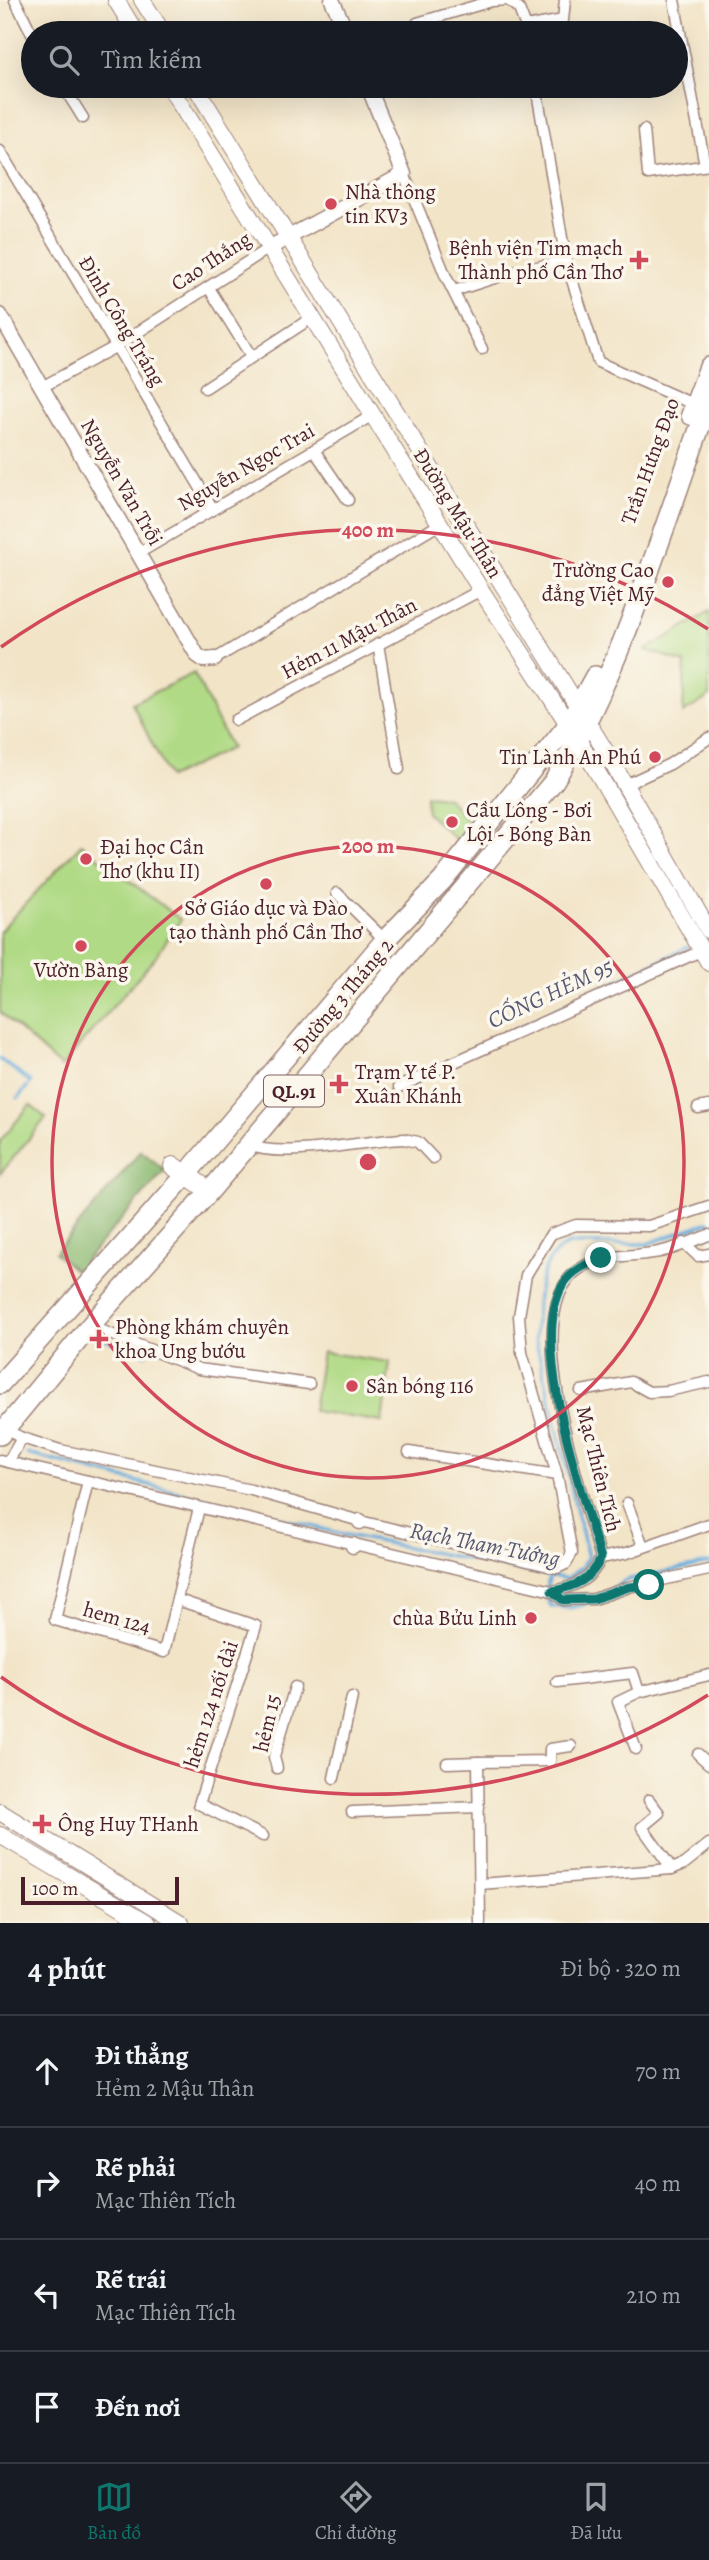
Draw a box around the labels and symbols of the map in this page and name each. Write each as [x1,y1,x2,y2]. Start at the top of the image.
place label: Nhà thông tin KV3 [345,178,436,230]
marker: Nhà thông tin KV3 [323,196,339,212]
street label: Cao Thắng [166,224,257,297]
place label: Bệnh viện Tim mạch Thành phố Cần Thơ [448,234,624,286]
marker: Bệnh viện Tim mạch Thành phố Cần Thơ [629,250,649,270]
street label: Đinh Công Tráng [72,251,172,392]
street label: Trần Hưng Đạo [614,394,686,528]
street label: Nguyễn Văn Trỗi [74,413,170,551]
street label: Nguyễn Ngọc Trai [172,416,320,518]
street label: Đường Mậu Thân [407,443,509,583]
text: 400 m [342,516,395,544]
place label: Trường Cao đẳng Việt Mỹ [542,556,655,608]
marker: Trường Cao đẳng Việt Mỹ [660,574,676,590]
street label: Hẻm 11 Mậu Thân [276,590,422,686]
place label: Tin Lành An Phú [500,743,642,771]
marker: Tin Lành An Phú [647,749,663,765]
place label: Cầu Lông - Bơi Lội - Bóng Bàn [466,796,592,848]
marker: Cầu Lông - Bơi Lội - Bóng Bàn [444,814,460,830]
text: 200 m [342,832,395,860]
place label: Đại học Cần Thơ (khu II) [100,833,204,885]
marker: Đại học Cần Thơ (khu II) [78,851,94,867]
marker: Sở Giáo dục và Đào tạo thành phố Cần Thơ [258,876,274,892]
place label: Sở Giáo dục và Đào tạo thành phố Cần Thơ [169,894,364,946]
street label: Đường 3 Tháng 2 [286,932,400,1060]
marker: Vườn Bàng [73,938,89,954]
water label: CỐNG HẺM 95 [482,950,618,1036]
place label: Vườn Bàng [33,956,129,984]
place label: Trạm Y tế P. Xuân Khánh [355,1058,462,1110]
marker: Trạm Y tế P. Xuân Khánh [329,1074,349,1094]
road number: QL.91 [264,1076,324,1106]
centre of rings [356,1150,380,1174]
route end [585,1242,616,1273]
place label: Phòng khám chuyên khoa Ung bướu [115,1313,289,1365]
marker: Phòng khám chuyên khoa Ung bướu [89,1329,109,1349]
place label: Sân bóng 116 [366,1372,474,1400]
marker: Sân bóng 116 [344,1378,360,1394]
street label: Mạc Thiên Tích [570,1403,628,1535]
water label: Rạch Tham Tướng [407,1515,563,1574]
route start [633,1569,664,1600]
street label: hem 124 [80,1595,154,1641]
place label: chùa Bửu Linh [393,1604,517,1632]
marker: chùa Bửu Linh [523,1610,539,1626]
street label: hẻm 124 nối dài [177,1637,245,1771]
street label: hẻm 15 [247,1691,287,1755]
place label: Ông Huy THanh [58,1810,199,1838]
marker: Ông Huy THanh [32,1814,52,1834]
scale bar [21,1874,178,1906]

